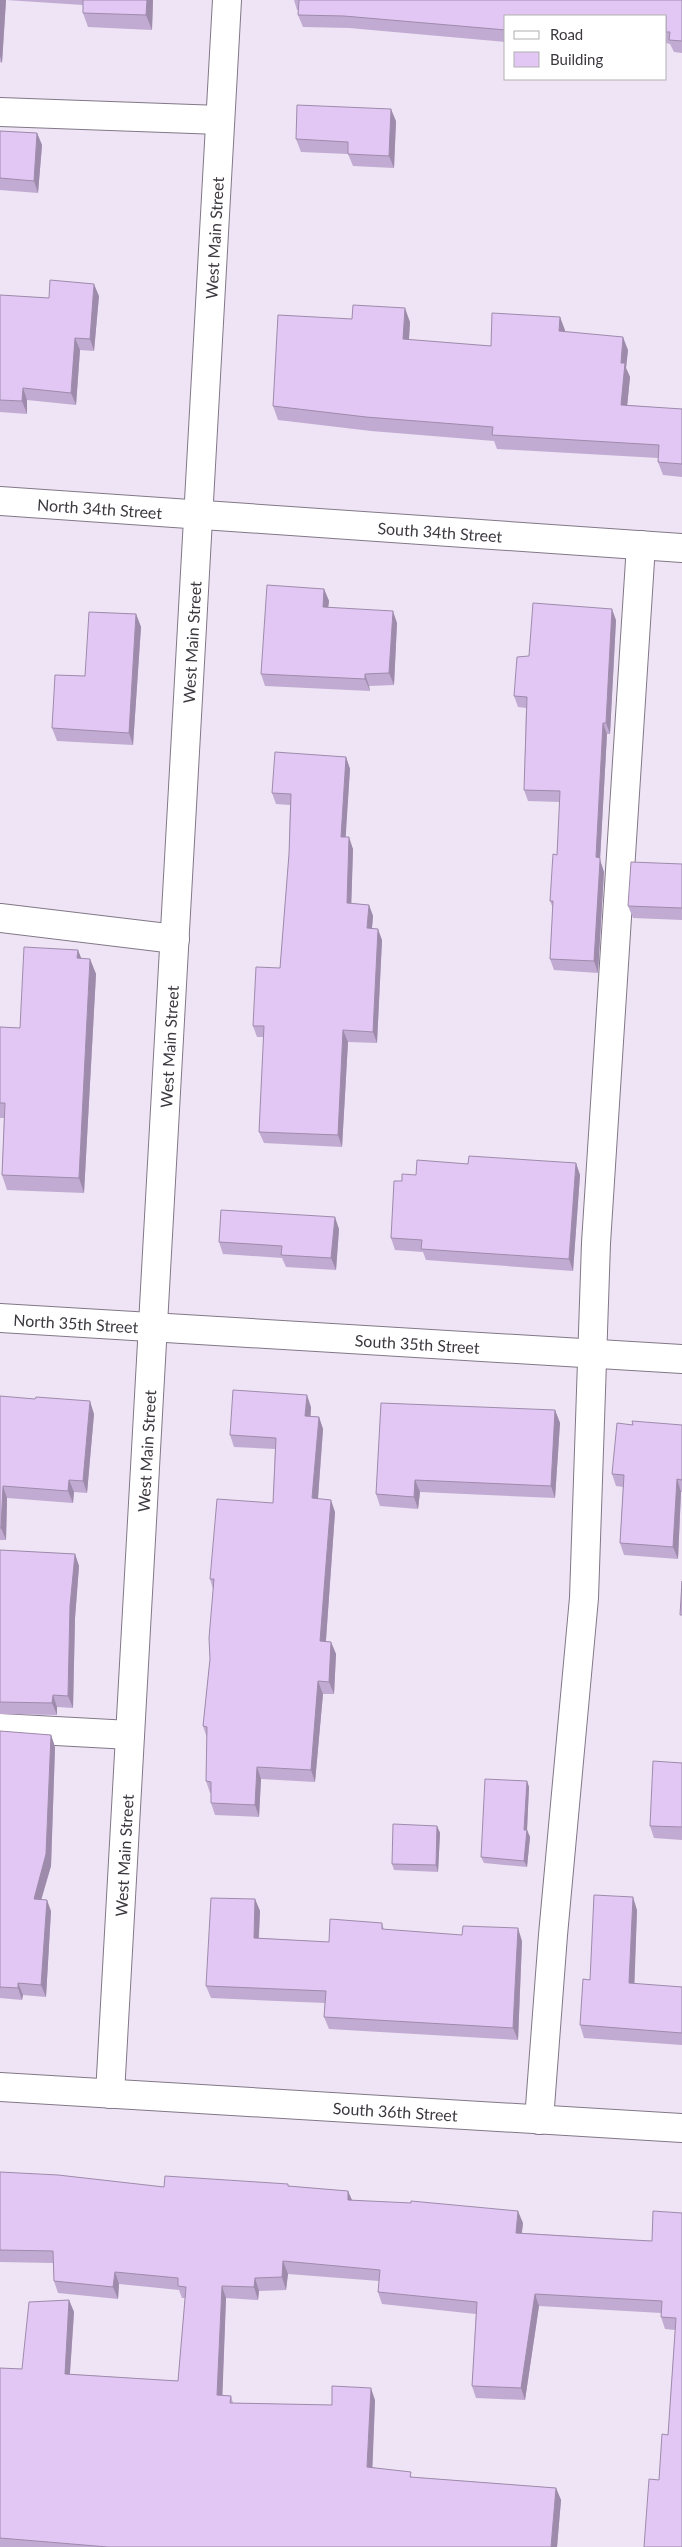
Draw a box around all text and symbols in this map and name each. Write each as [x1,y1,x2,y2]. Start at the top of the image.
legend [504,15,667,80]
text: Road [550,25,583,43]
text: Building [550,50,603,68]
street label: West Main Street [201,176,227,300]
street label: North 34th Street [37,494,163,522]
street label: South 34th Street [377,518,503,545]
street label: West Main Street [178,580,204,704]
street label: West Main Street [156,985,181,1108]
street label: North 35th Street [13,1309,139,1336]
street label: South 35th Street [354,1330,480,1356]
street label: West Main Street [133,1389,159,1513]
street label: West Main Street [110,1793,136,1917]
street label: South 36th Street [332,2098,458,2124]

